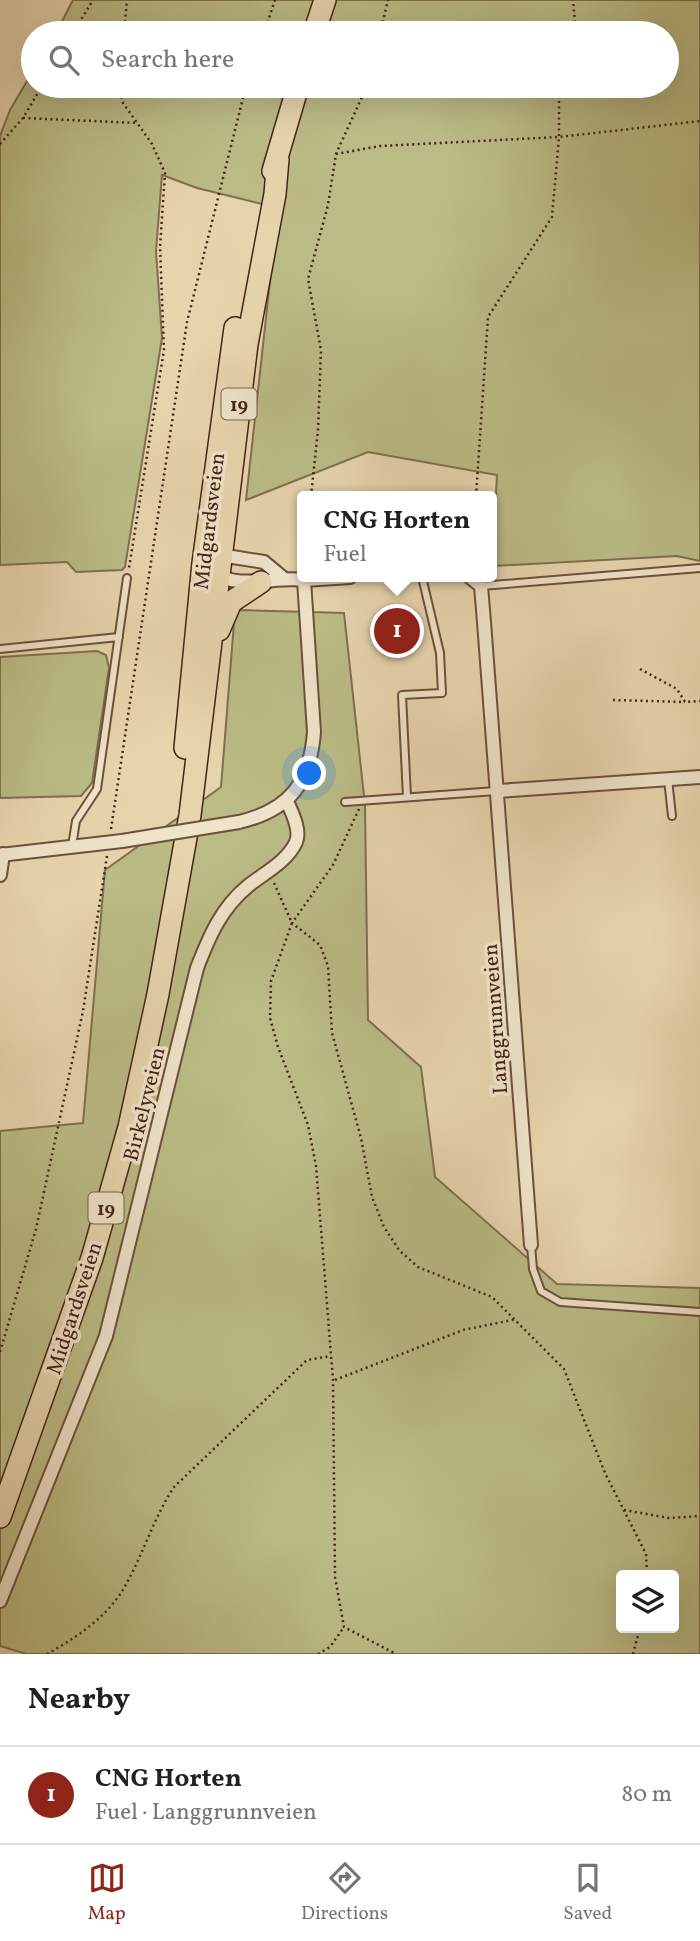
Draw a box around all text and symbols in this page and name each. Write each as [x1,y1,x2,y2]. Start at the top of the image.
search box [21,21,679,98]
icon: search [45,41,83,79]
text: Search here [101,42,234,78]
road number: 19 [222,388,256,420]
street label: Midgardsveien [188,451,233,591]
popup [297,491,497,582]
text: CNG Horten [324,503,470,539]
text: Fuel [324,539,367,571]
pin: 1 [374,605,420,657]
your location [292,756,326,790]
street label: Langgrunnveien [477,943,516,1095]
street label: Birkelyveien [117,1044,174,1164]
road number: 19 [88,1192,124,1224]
street label: Midgardsveien [40,1238,111,1378]
map controls [616,1570,679,1633]
button: layers [616,1570,679,1633]
text: Nearby [28,1679,130,1721]
text: CNG Horten [95,1761,242,1797]
text: 1 [46,1779,56,1811]
text: 80 m [622,1779,672,1811]
text: Fuel · Langgrunnveien [95,1797,317,1829]
tab: Map [88,1859,126,1927]
tab: Directions [301,1859,388,1927]
tab: Saved [563,1859,612,1927]

